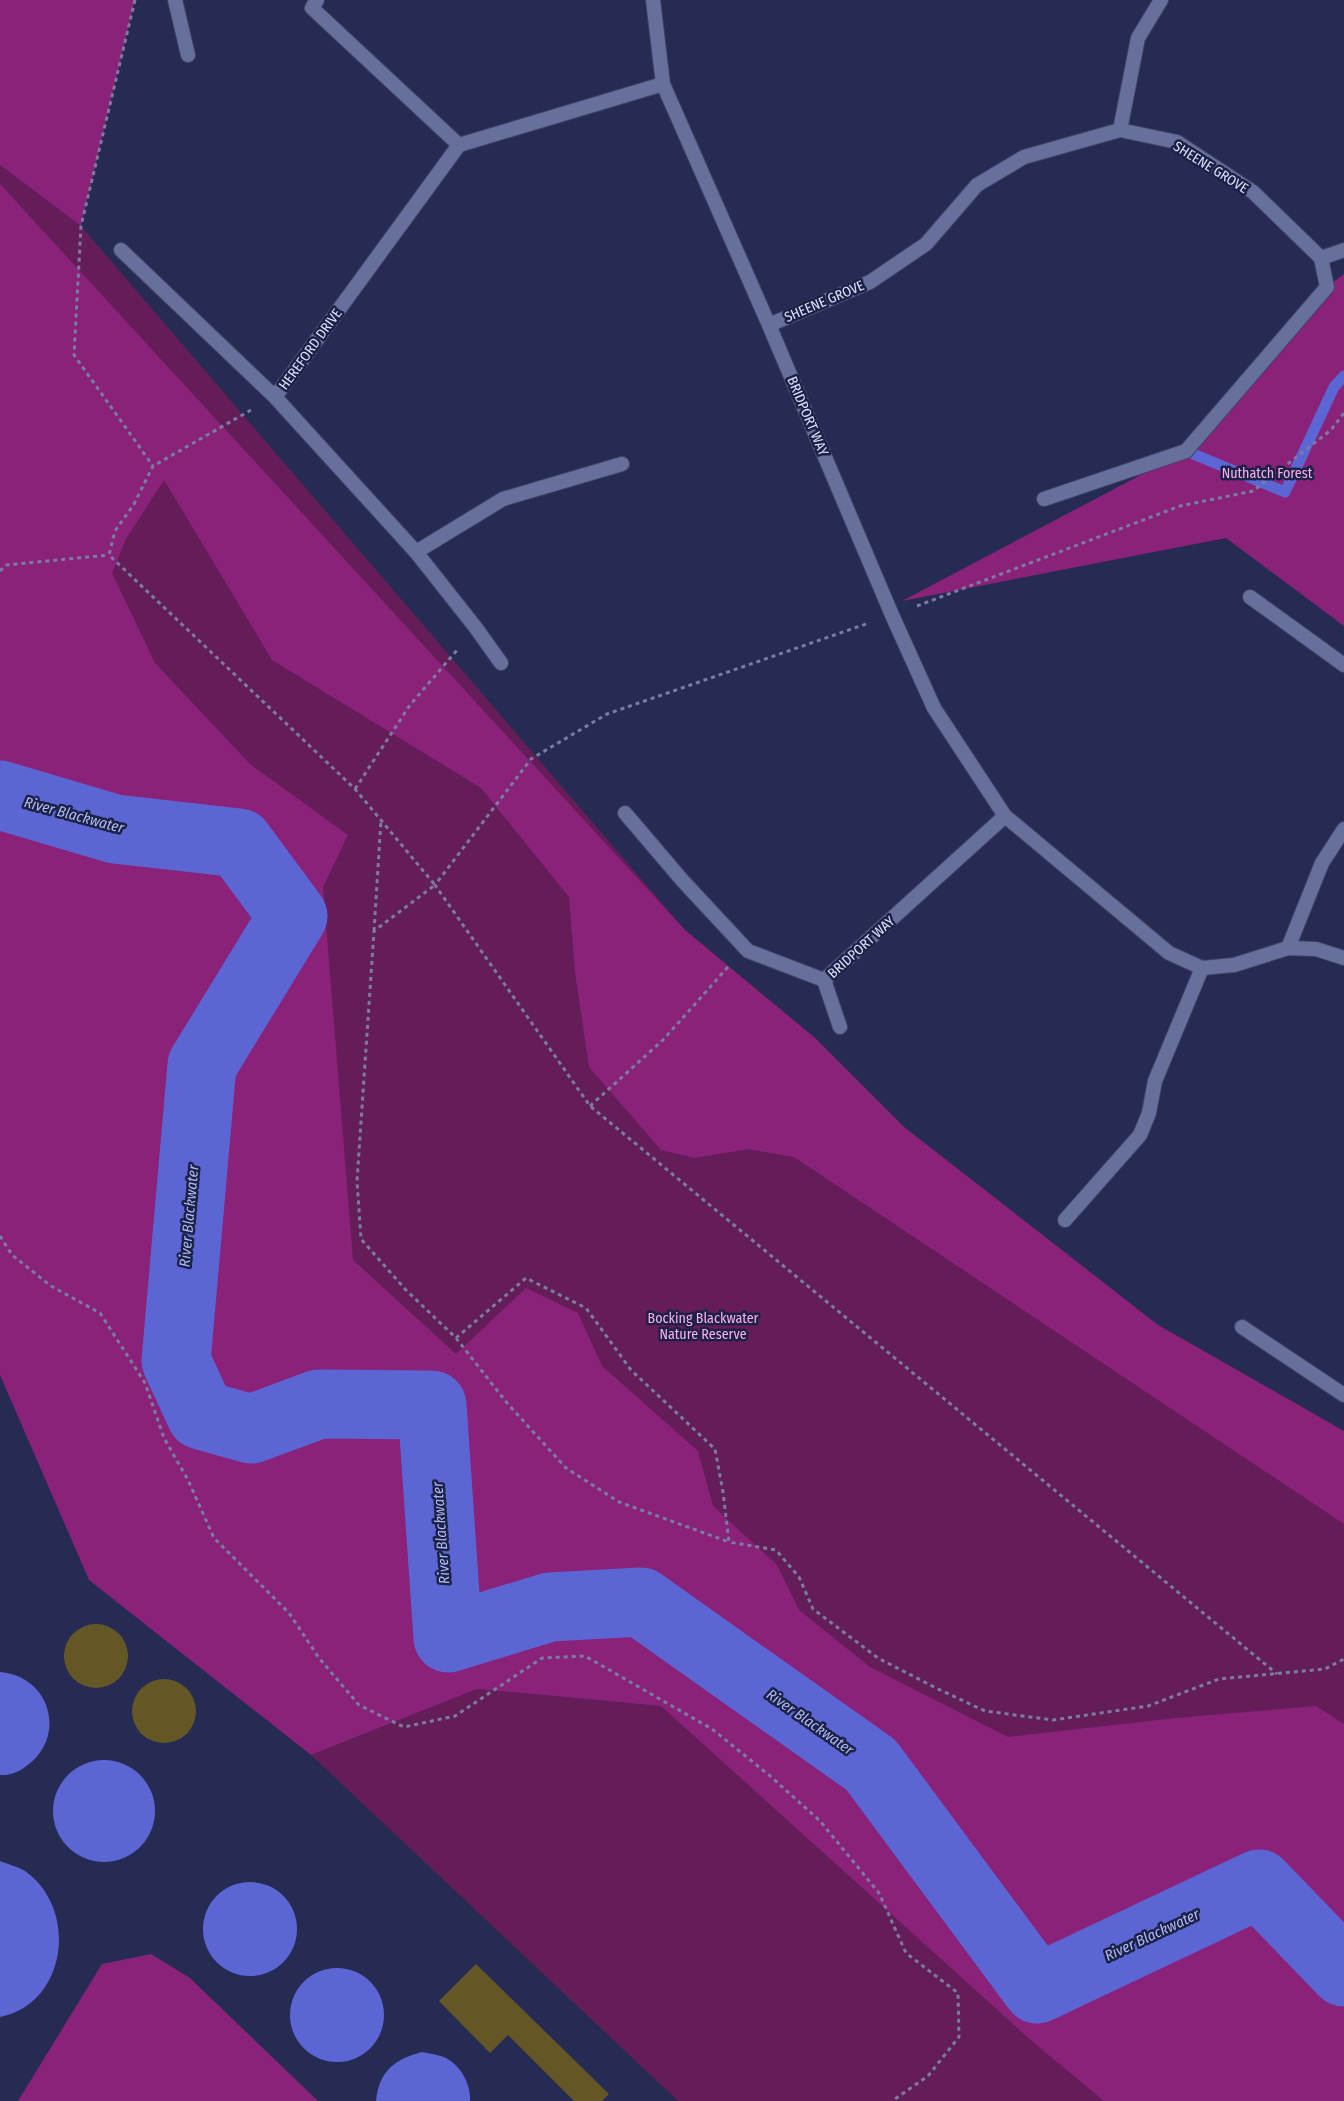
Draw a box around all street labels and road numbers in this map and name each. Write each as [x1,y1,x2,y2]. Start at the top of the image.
street label: SHEENE GROVE [1170,138,1252,197]
street label: SHEENE GROVE [782,277,867,326]
street label: HEREFORD DRIVE [275,305,346,393]
street label: BRIDPORT WAY [783,374,832,458]
street label: BRIDPORT WAY [824,913,898,982]

